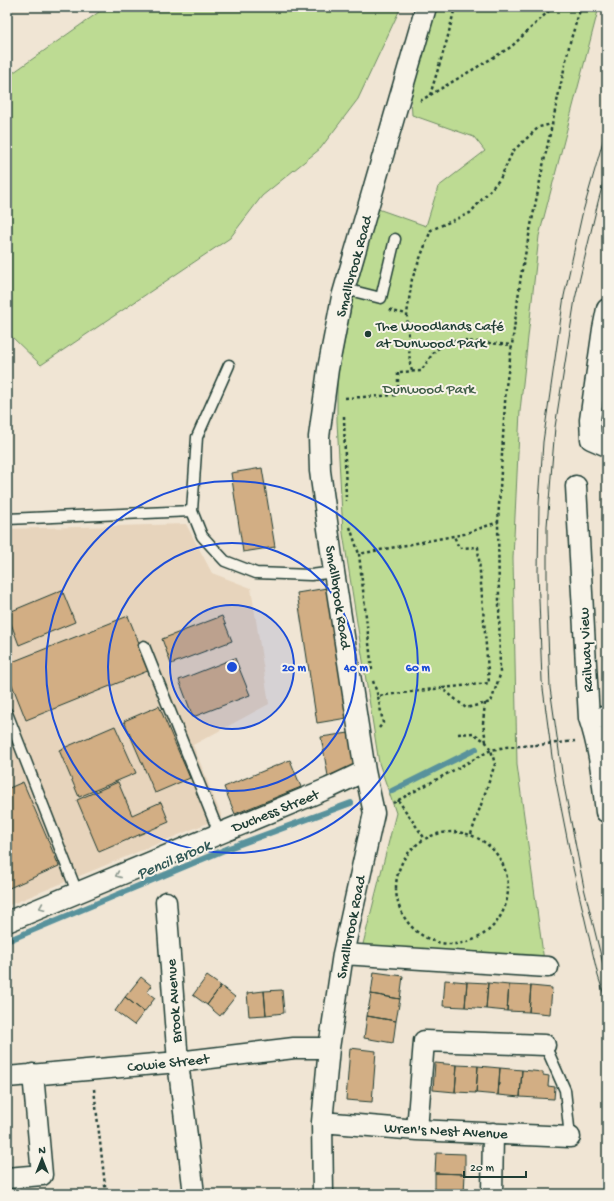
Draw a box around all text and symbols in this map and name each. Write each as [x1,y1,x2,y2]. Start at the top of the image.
street label: Smallbrook Road [333,213,377,319]
place label: The Woodlands Café at Dunwood Park [375,318,504,353]
marker: The Woodlands Café at Dunwood Park [363,329,373,339]
park label: Dunwood Park [382,381,476,399]
street label: Smallbrook Road [320,544,354,651]
street label: Railway View [576,607,598,693]
centre of rings [225,660,239,674]
text: 20 m [282,662,307,676]
text: 40 m [343,662,368,676]
text: 60 m [406,662,431,676]
street label: Duchess Street [229,786,324,838]
water label: Pencil Brook [135,836,216,885]
one-way arrow [115,870,123,878]
street label: Smallbrook Road [333,873,371,980]
one-way arrow [39,902,47,910]
street label: Brook Avenue [163,958,187,1044]
street label: Cowie Street [126,1051,212,1077]
street label: Wren's Nest Avenue [384,1120,508,1144]
north arrow [22,1139,62,1179]
text: N [38,1145,46,1157]
scale bar [464,1153,526,1179]
text: 20 m [470,1162,495,1176]

